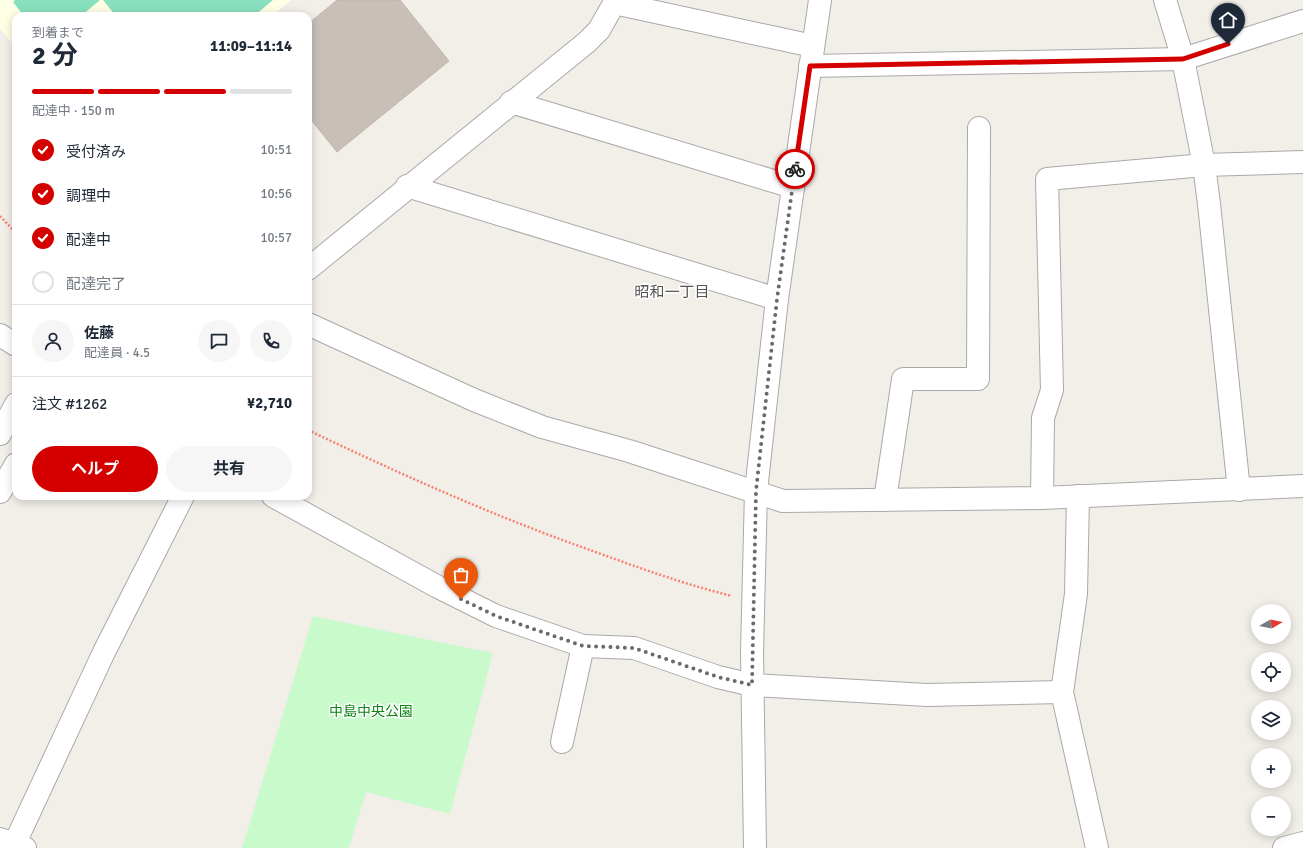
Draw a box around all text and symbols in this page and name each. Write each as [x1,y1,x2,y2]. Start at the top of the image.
pin [1211,3,1245,44]
icon: home [1217,9,1239,31]
text: 到着まで [32,25,84,41]
text: 11:09–11:14 [210,37,292,55]
text: 2 分 [32,40,78,72]
text: 配達中 · 150 m [32,103,115,119]
icon: check [32,139,54,161]
text: 10:51 [260,142,292,158]
text: 受付済み [66,143,126,161]
courier [775,149,815,189]
icon: bike [784,158,806,180]
icon: check [32,183,54,205]
text: 10:56 [260,186,292,202]
text: 調理中 [66,187,111,205]
icon: check [32,227,54,249]
text: 10:57 [260,230,292,246]
text: 配達中 [66,231,111,249]
text: 配達完了 [66,275,126,293]
district label: 昭和一丁目 [634,283,710,301]
button: person [32,320,74,362]
button: chat [198,320,240,362]
button: phone [250,320,292,362]
text: 佐藤 [84,324,114,342]
text: 配達員 · 4.5 [84,345,150,361]
text: ¥2,710 [247,394,292,412]
text: 注文 #1262 [32,395,107,413]
button: ヘルプ [32,446,158,492]
button: 共有 [166,446,292,492]
pin [444,558,478,599]
icon: bag [450,564,472,586]
north arrow [1251,604,1291,644]
map controls [1251,604,1291,836]
button: locate [1251,652,1291,692]
button: layers [1251,700,1291,740]
park label: 中島中央公園 [329,703,413,720]
button: + [1251,748,1291,788]
button: − [1251,796,1291,836]

